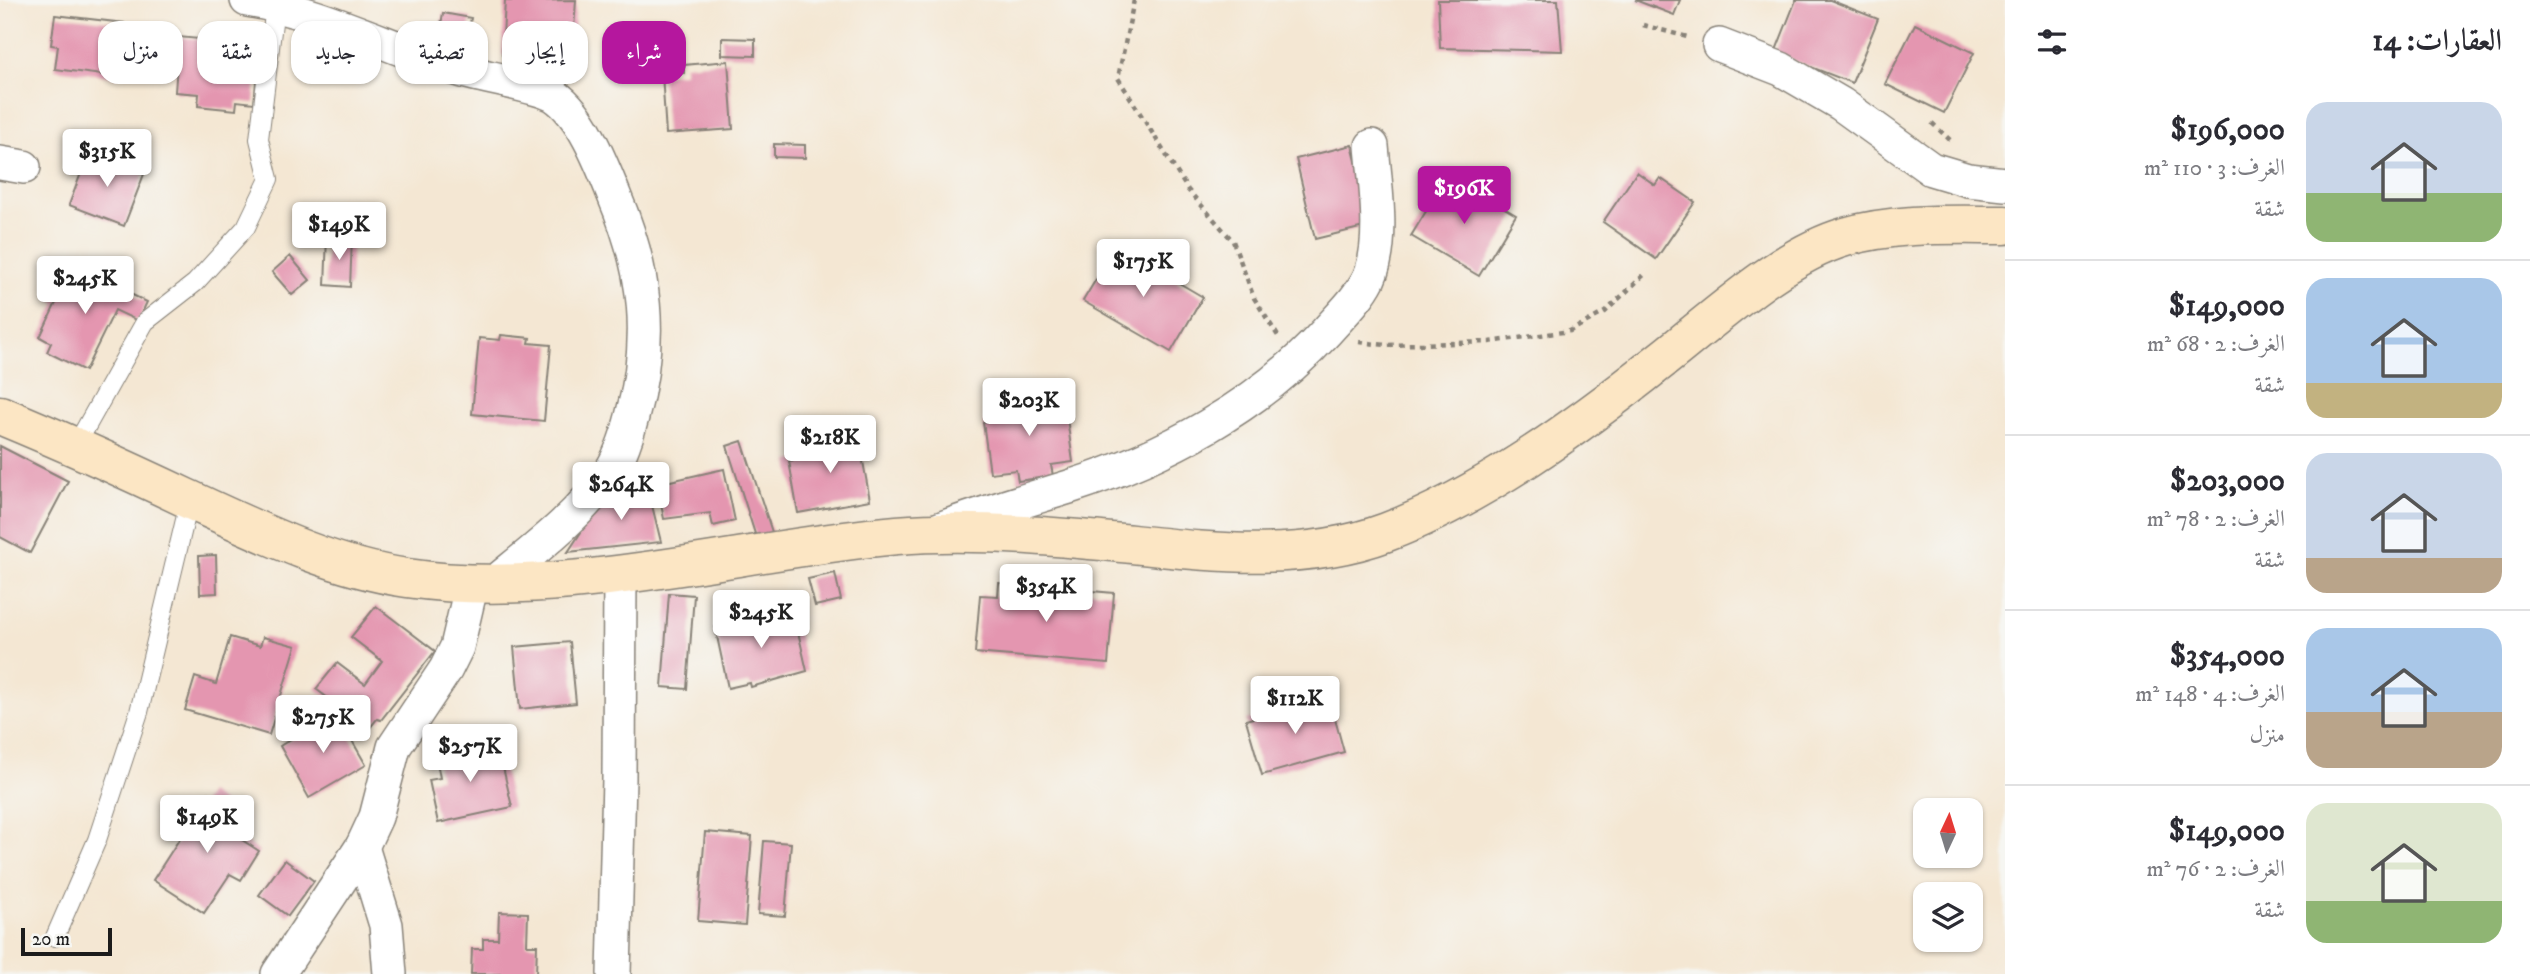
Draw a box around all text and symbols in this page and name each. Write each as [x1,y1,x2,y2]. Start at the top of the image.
chip: منزل [98,21,183,84]
chip: شقة [197,21,277,84]
chip: جديد [291,21,381,84]
chip: تصفية [395,21,488,84]
chip: إيجار [502,21,588,84]
chip: شراء [602,21,686,84]
icon: filters [2033,23,2071,61]
text: العقارات: 14 [2372,23,2502,60]
text: $196,000 [2171,112,2285,149]
pin: $315K [58,130,156,189]
icon: home [2362,130,2446,214]
text: $315K [78,137,136,166]
text: الغرف: 3 · 110 m² [2144,154,2285,183]
pin: $196K [1415,166,1513,226]
text: $196K [1434,174,1494,203]
text: شقة [2255,195,2285,224]
pin: $149K [290,202,388,262]
text: $149K [308,210,370,239]
pin: $175K [1094,240,1192,299]
text: $175K [1113,247,1173,276]
pin: $245K [36,256,134,316]
text: $245K [53,264,117,293]
text: $149,000 [2169,288,2285,325]
icon: home [2362,306,2446,390]
text: الغرف: 2 · 68 m² [2147,330,2285,359]
text: شقة [2255,371,2285,400]
pin: $203K [980,378,1078,438]
text: $203K [999,386,1059,415]
pin: $218K [781,416,879,475]
text: $218K [800,423,860,452]
pin: $264K [572,462,670,522]
text: $203,000 [2170,463,2285,500]
text: $264K [588,470,654,499]
icon: home [2362,481,2446,565]
text: الغرف: 2 · 78 m² [2147,505,2285,534]
text: شقة [2255,546,2285,575]
pin: $354K [997,564,1095,624]
text: $354K [1016,572,1076,601]
pin: $245K [712,590,810,650]
text: $245K [729,598,793,627]
text: $354,000 [2170,638,2285,675]
icon: home [2362,656,2446,740]
pin: $112K [1246,676,1344,736]
text: الغرف: 4 · 148 m² [2135,680,2285,709]
text: $112K [1267,684,1323,713]
pin: $275K [274,696,372,755]
text: $275K [292,703,354,732]
text: منزل [2250,721,2285,750]
pin: $257K [421,724,519,784]
text: $257K [438,732,502,761]
pin: $149K [158,796,256,855]
north arrow [1913,798,1983,868]
map controls [1913,798,1983,952]
text: $149K [176,803,238,832]
text: $149,000 [2169,813,2285,850]
icon: home [2362,831,2446,915]
text: الغرف: 2 · 76 m² [2146,855,2285,884]
button: layers [1913,882,1983,952]
text: شقة [2255,896,2285,925]
scale bar [21,925,112,957]
text: 20 m [32,928,70,951]

